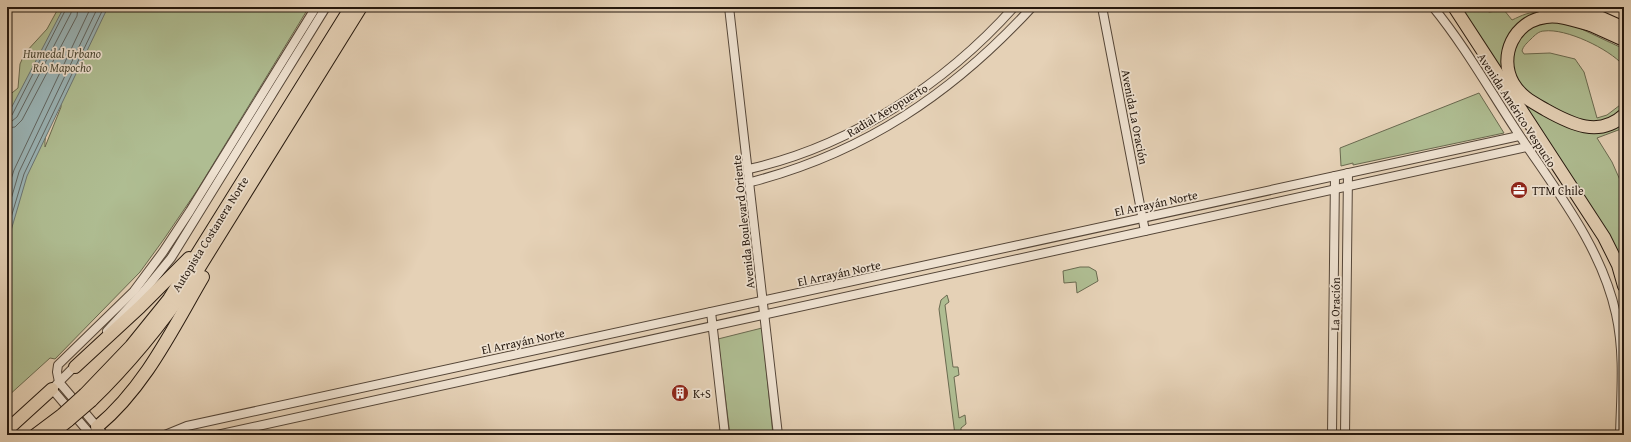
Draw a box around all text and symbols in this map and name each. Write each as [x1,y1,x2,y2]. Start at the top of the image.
park label: Humedal Urbano Río Mapocho [22,45,101,76]
street label: Avenida Américo Vespucio [1474,49,1560,171]
street label: Avenida La Oración [1117,68,1153,166]
street label: Radial Aeropuerto [843,79,931,141]
street label: Avenida Boulevard Oriente [727,154,758,290]
street label: Autopista Costanera Norte [168,173,253,295]
office icon: TTM Chile [1509,180,1529,200]
place label: TTM Chile [1532,182,1584,199]
street label: El Arrayán Norte [1113,186,1200,220]
street label: El Arrayán Norte [796,256,883,290]
street label: La Oración [1326,277,1344,331]
street label: El Arrayán Norte [480,324,567,358]
building icon: K+S [670,383,690,403]
place label: K+S [693,385,711,402]

